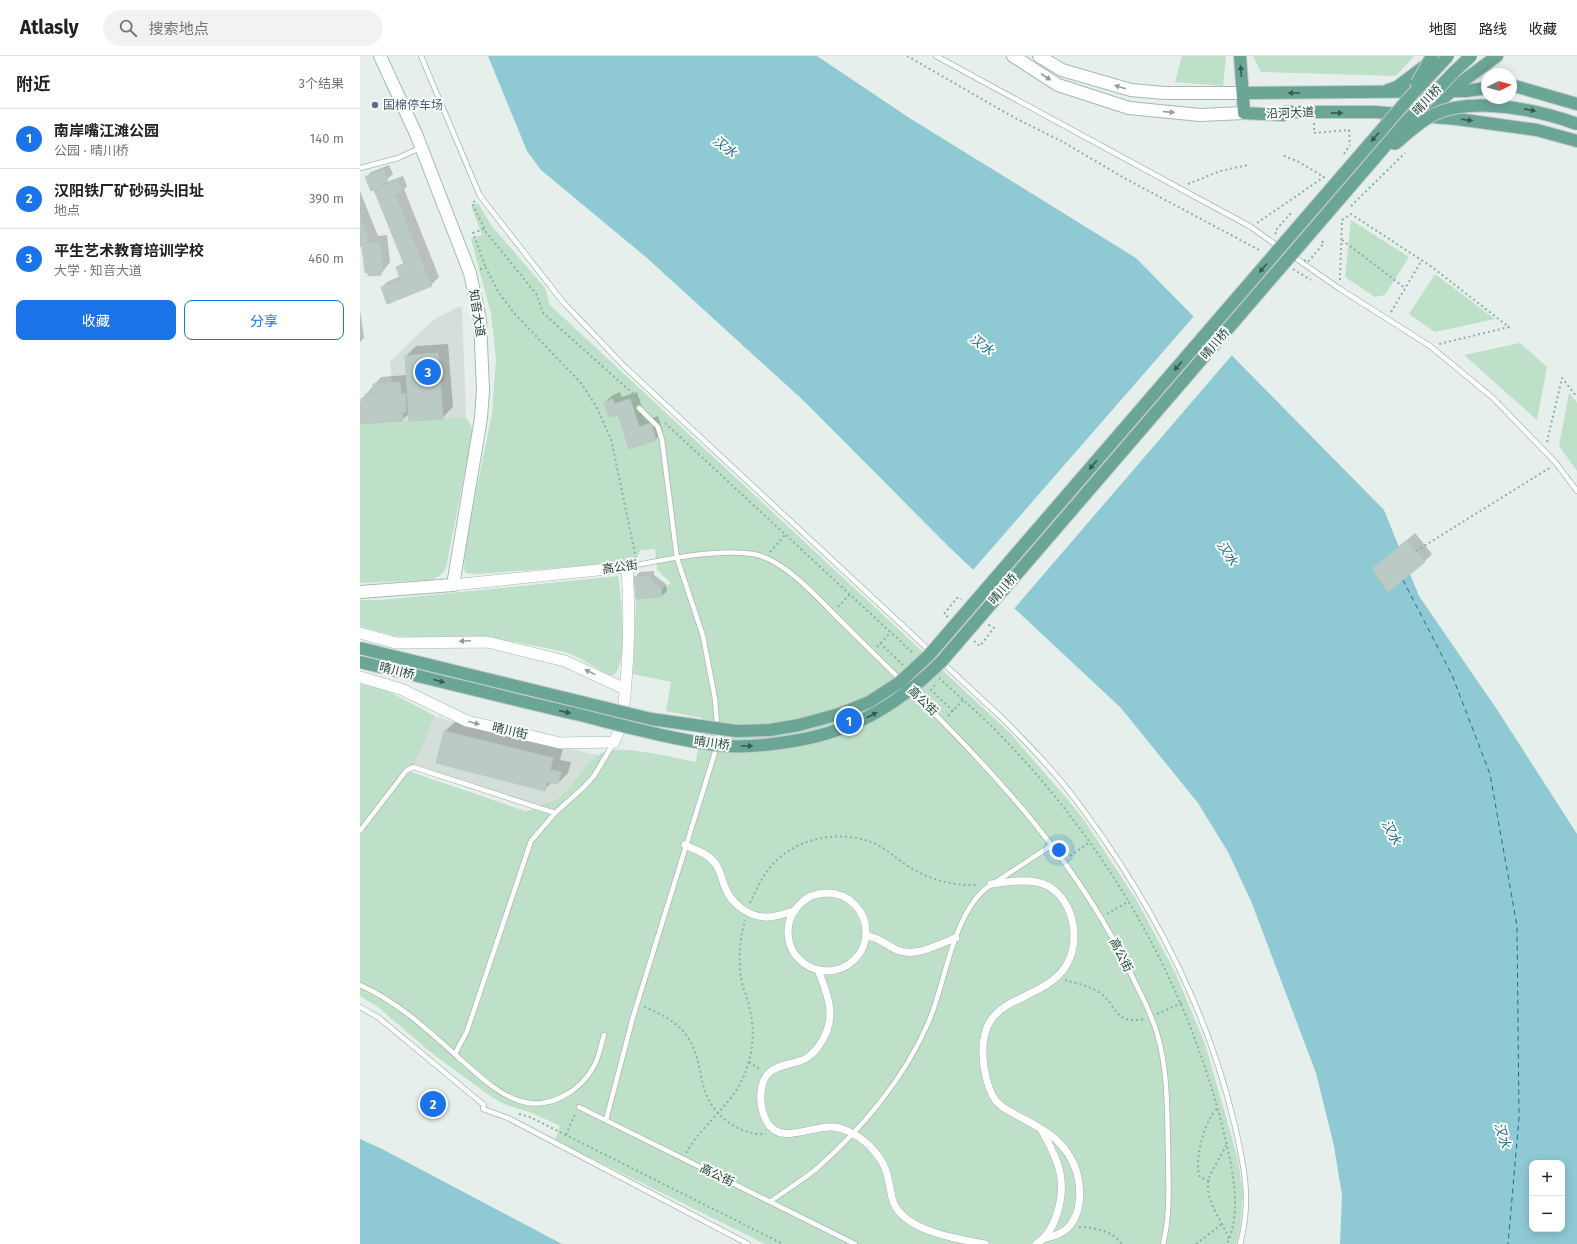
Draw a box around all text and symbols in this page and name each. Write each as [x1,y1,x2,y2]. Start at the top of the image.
search box [103,10,383,46]
text: Atlasly [20,16,79,39]
icon: search [117,17,139,39]
text: 搜索地点 [149,20,209,38]
text: 地图 [1429,21,1457,38]
text: 路线 [1479,21,1507,38]
text: 收藏 [1529,21,1557,38]
one-way arrow [1238,65,1245,77]
north arrow [1481,68,1517,104]
one-way arrow [1040,73,1051,81]
text: 附近 [16,74,50,95]
text: 3个结果 [299,76,344,91]
street label: 晴川桥 [1410,82,1444,118]
one-way arrow [1114,84,1126,90]
one-way arrow [1287,90,1300,96]
place label: 国棉停车场 [383,98,443,112]
marker: 国棉停车场 [370,100,380,110]
street label: 沿河大道 [1266,105,1314,121]
one-way arrow [1163,108,1175,115]
one-way arrow [1524,108,1536,114]
one-way arrow [1331,109,1343,116]
one-way arrow [1461,117,1473,123]
text: 南岸嘴江滩公园 [54,122,159,140]
text: 1 [26,131,32,146]
text: 140 m [310,131,344,146]
water label: 汉水 [710,132,740,161]
one-way arrow [1371,132,1380,143]
text: 公园 · 晴川桥 [54,143,129,158]
text: 汉阳铁厂矿砂码头旧址 [54,182,204,200]
text: 2 [26,191,32,206]
text: 390 m [309,191,344,206]
text: 地点 [54,203,80,218]
text: 平生艺术教育培训学校 [54,242,204,260]
text: 3 [26,251,32,266]
text: 460 m [308,251,344,266]
text: 大学 · 知音大道 [54,263,142,278]
one-way arrow [1259,263,1268,272]
street label: 知音大道 [466,288,488,338]
button: 收藏 [16,300,176,340]
button: 分享 [184,300,344,340]
street label: 晴川桥 [1198,326,1232,362]
water label: 汉水 [967,330,997,359]
pin: 3 [415,357,441,387]
one-way arrow [1174,361,1183,371]
one-way arrow [1089,459,1098,470]
water label: 汉水 [1214,538,1241,569]
street label: 高公街 [601,558,639,576]
street label: 晴川桥 [986,571,1020,607]
one-way arrow [458,638,471,644]
street label: 晴川桥 [378,660,416,682]
one-way arrow [584,669,596,675]
one-way arrow [433,678,445,684]
street label: 高公街 [905,683,941,719]
pin: 1 [836,706,862,736]
one-way arrow [559,709,571,715]
one-way arrow [866,712,878,719]
one-way arrow [467,720,480,726]
street label: 晴川街 [491,720,529,742]
street label: 晴川桥 [693,734,731,752]
one-way arrow [741,743,754,749]
water label: 汉水 [1379,817,1405,848]
your location [1049,840,1069,860]
street label: 高公街 [1107,936,1135,974]
pin: 2 [420,1089,446,1119]
water label: 汉水 [1492,1121,1514,1151]
map controls [1529,1160,1565,1232]
button: + [1529,1160,1565,1196]
street label: 高公街 [698,1161,736,1189]
button: − [1529,1196,1565,1232]

